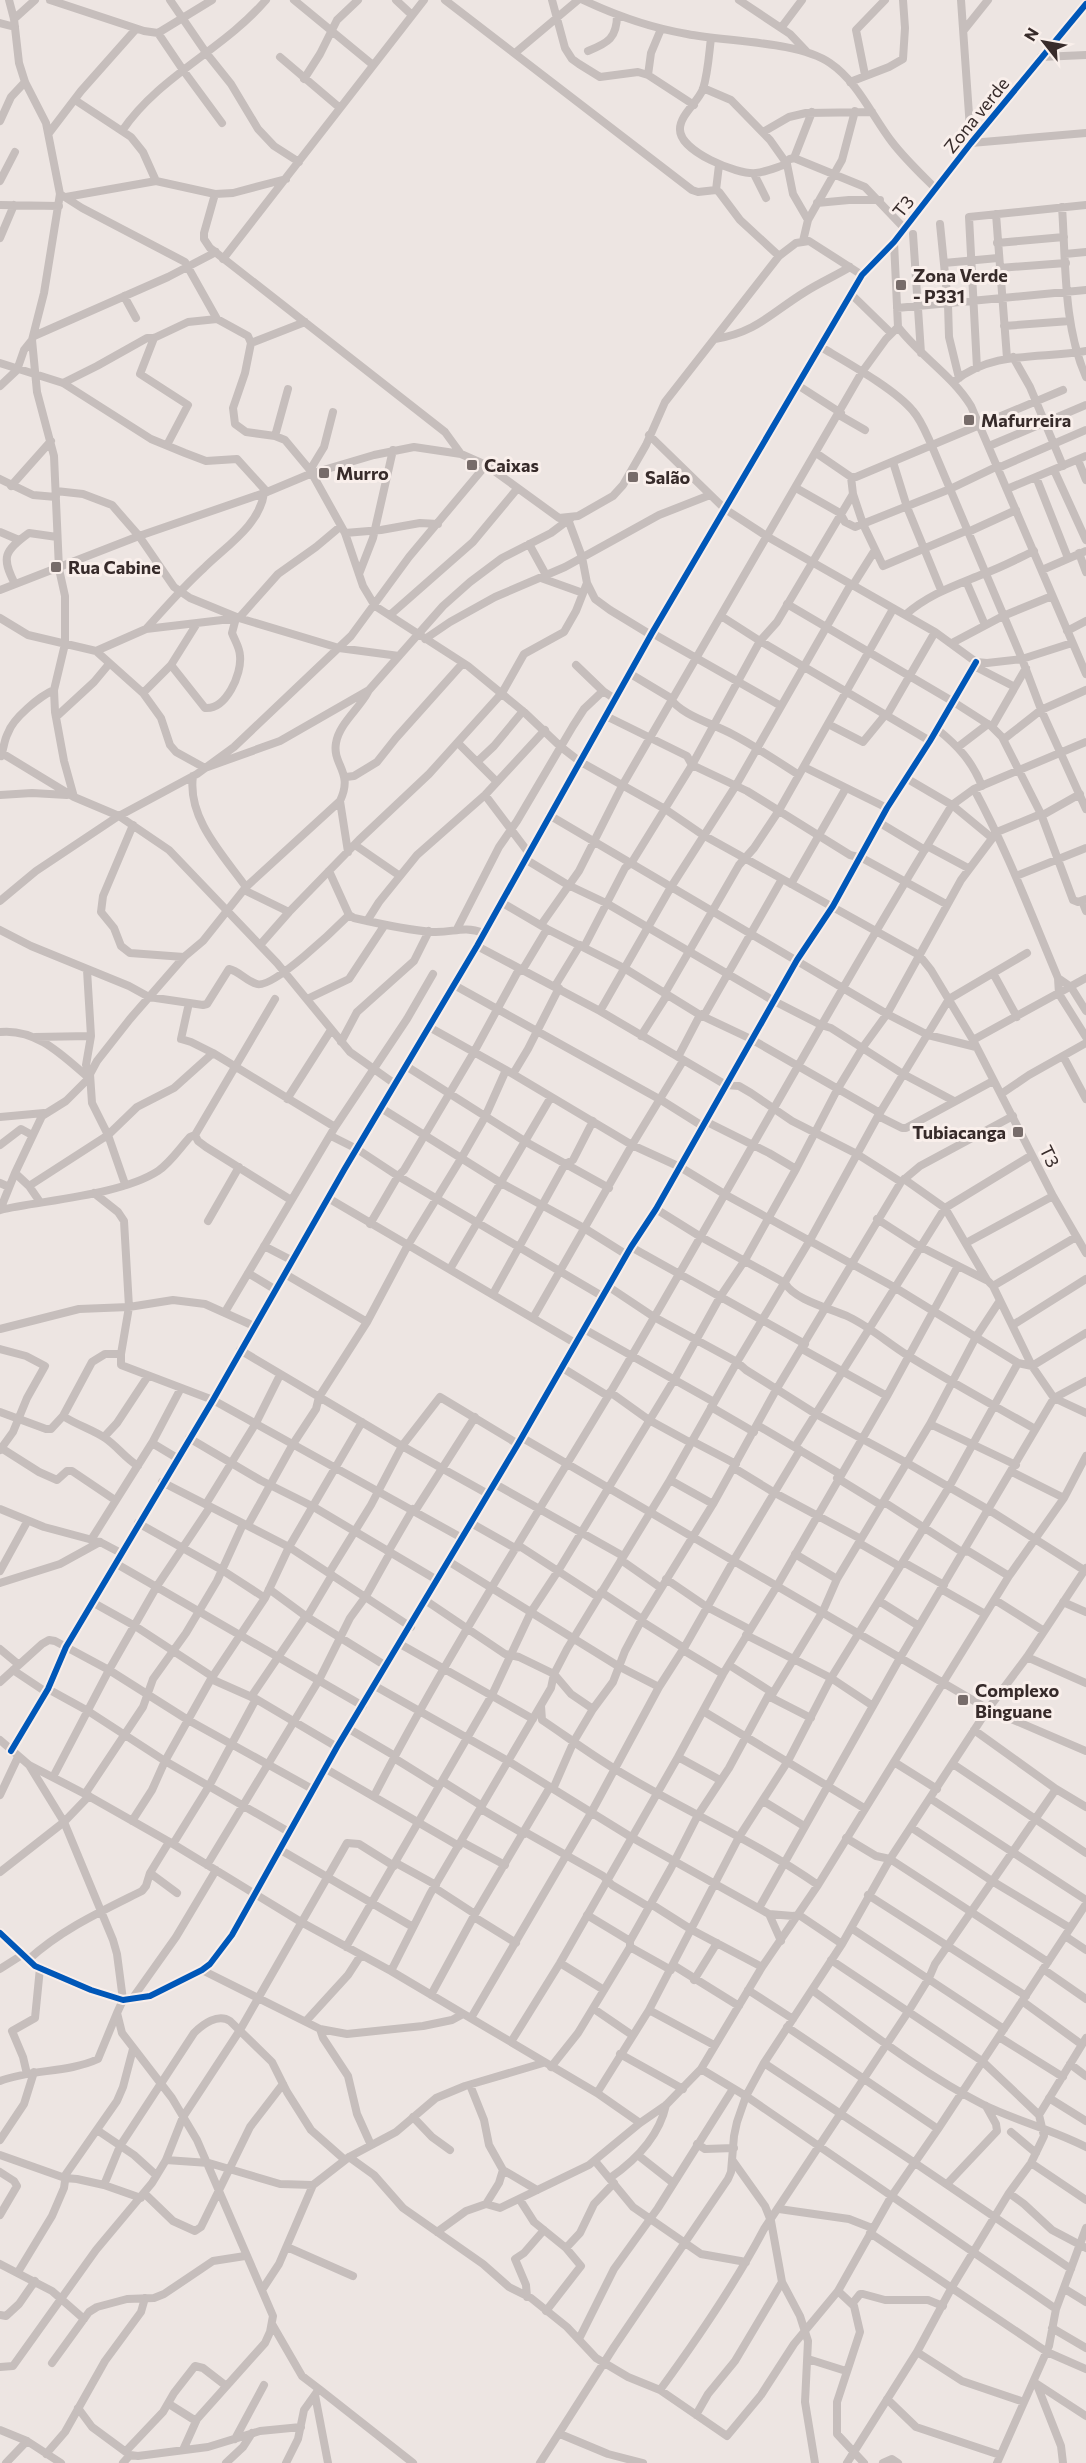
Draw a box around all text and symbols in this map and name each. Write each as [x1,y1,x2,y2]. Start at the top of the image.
north arrow [1014,12,1074,72]
text: N [1019,24,1042,44]
street label: Zona verde [939,73,1013,157]
street label: T3 [888,191,918,221]
place label: Zona Verde - P331 [913,264,1008,307]
marker: Zona Verde - P331 [894,278,908,292]
place label: Mafurreira [981,409,1071,431]
marker: Mafurreira [962,413,976,427]
place label: Caixas [484,454,539,476]
marker: Caixas [465,458,479,472]
place label: Murro [336,462,389,484]
marker: Murro [317,466,331,480]
place label: Salão [645,466,691,488]
marker: Salão [626,470,640,484]
place label: Rua Cabine [68,556,161,578]
marker: Rua Cabine [49,560,63,574]
place label: Tubiacanga [912,1121,1006,1143]
marker: Tubiacanga [1011,1125,1025,1139]
street label: T3 [1035,1141,1065,1171]
place label: Complexo Binguane [975,1679,1060,1722]
marker: Complexo Binguane [956,1693,970,1707]

